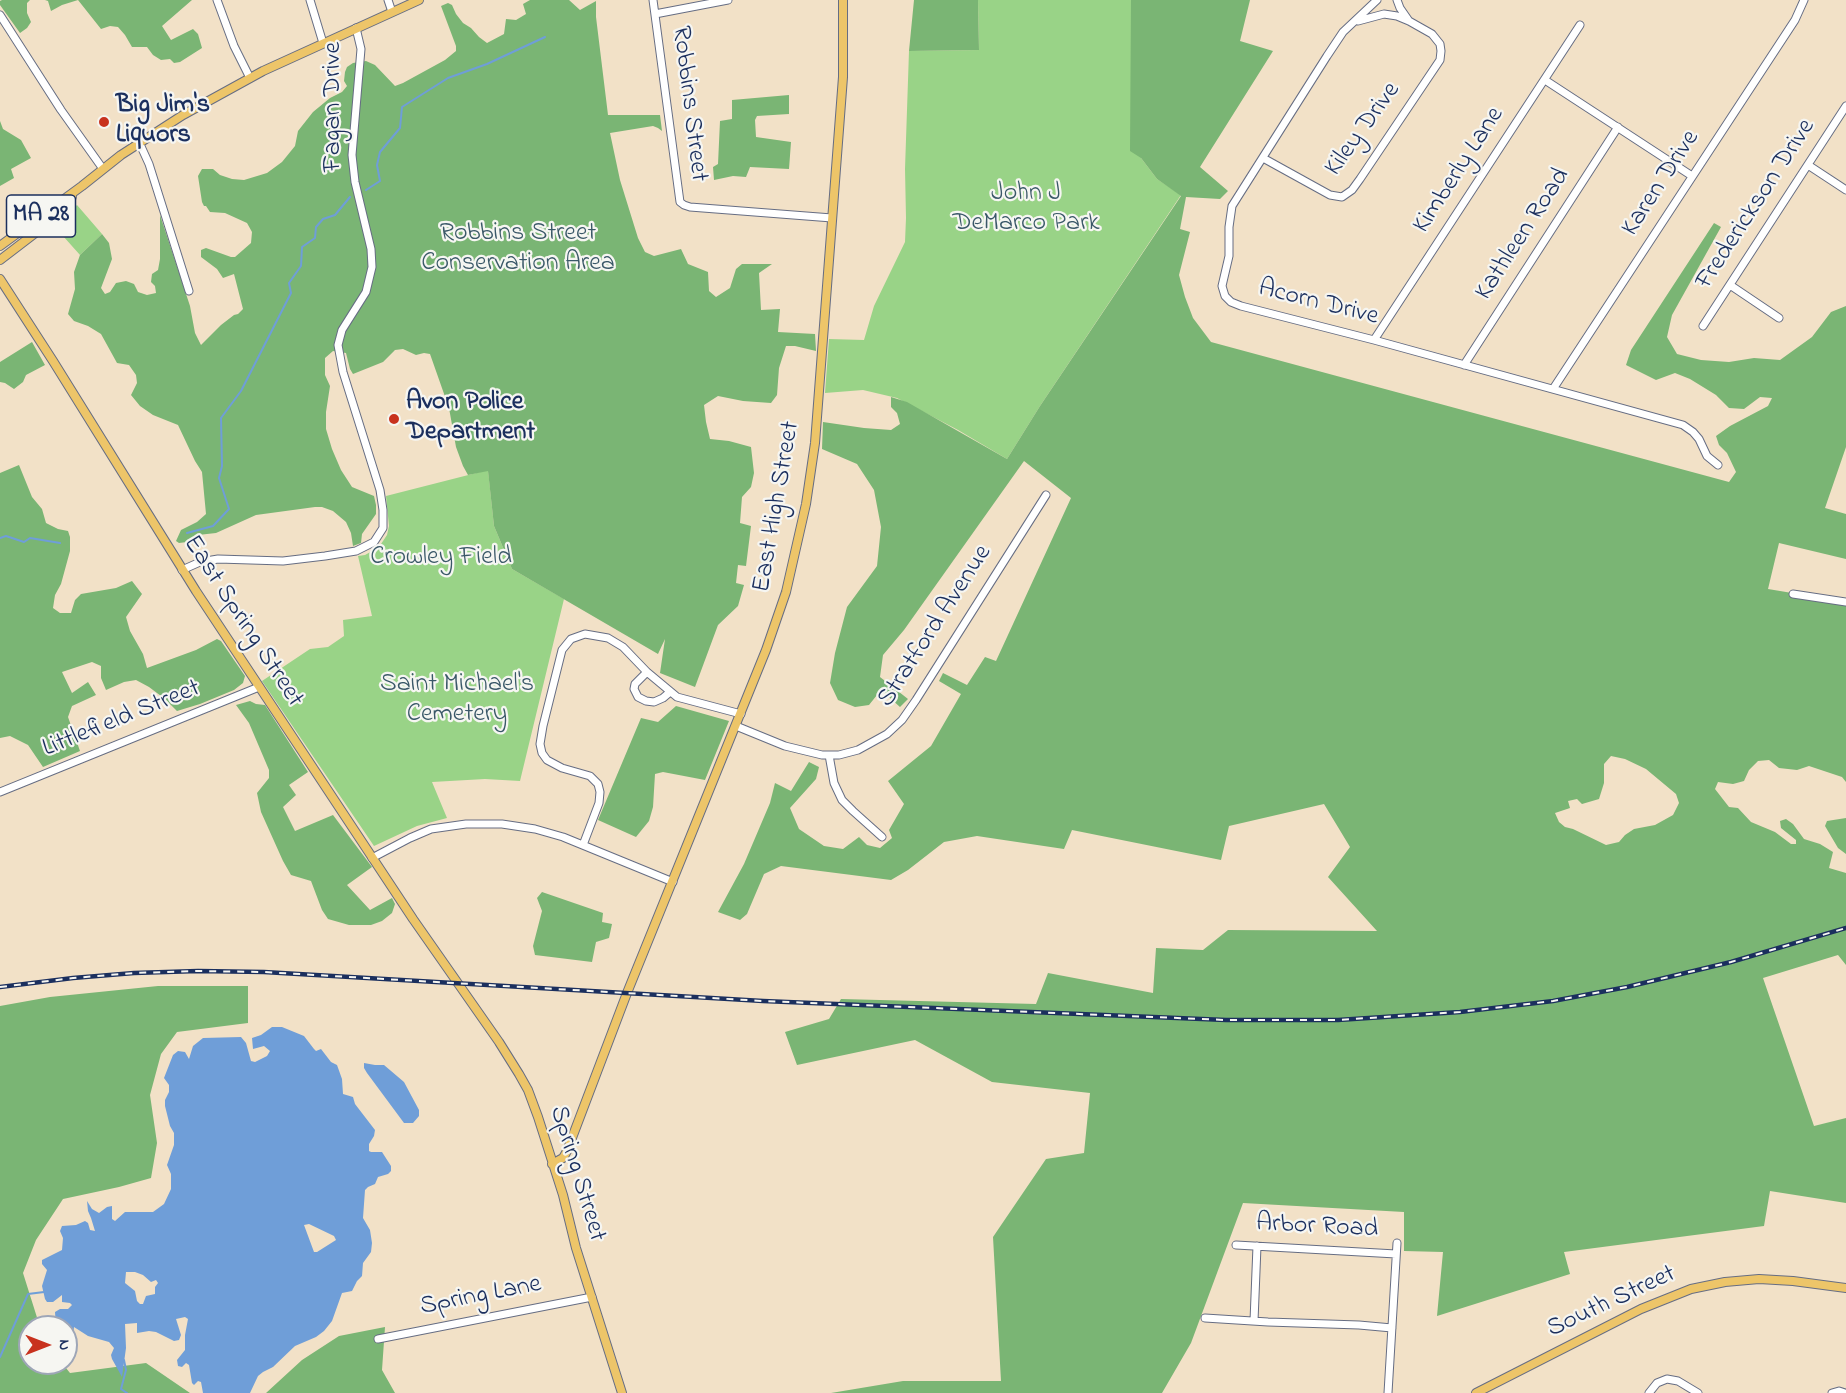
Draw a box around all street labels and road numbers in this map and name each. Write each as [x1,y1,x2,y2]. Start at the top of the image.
street label: Robbins Street [663,24,713,184]
street label: Fagan Drive [319,42,351,172]
street label: Kiley Drive [1319,77,1409,183]
street label: Kimberly Lane [1408,102,1512,240]
street label: Frederickson Drive [1690,114,1824,296]
street label: Karen Drive [1616,125,1708,243]
street label: Kathleen Road [1470,163,1578,307]
road number: MA 28 [6,195,76,237]
street label: Acorn Drive [1255,274,1381,334]
street label: East High Street [748,419,808,595]
street label: East Spring Street [175,530,309,714]
street label: Stratford Avenue [872,540,1000,714]
street label: Littlefield Street [39,674,205,766]
street label: Spring Street [541,1102,611,1246]
street label: Arbor Road [1255,1209,1379,1247]
street label: South Street [1543,1260,1681,1346]
street label: Spring Lane [418,1270,544,1324]

